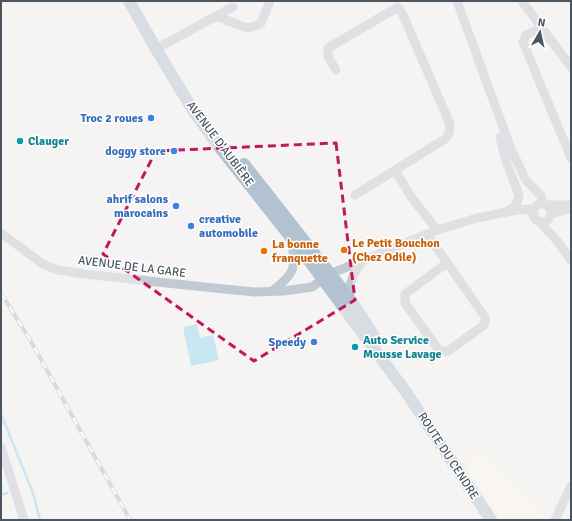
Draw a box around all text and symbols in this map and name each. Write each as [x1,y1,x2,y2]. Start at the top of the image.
north arrow [520,12,560,52]
text: N [537,16,546,30]
street label: AVENUE D'AUBIÈRE [183,98,257,190]
place label: Troc 2 roues [80,111,144,126]
marker: Troc 2 roues [146,113,156,123]
place label: Clauger [28,134,69,149]
marker: Clauger [15,136,25,146]
place label: doggy store [105,144,166,159]
marker: doggy store [169,146,179,156]
place label: ahrif salons marocains [107,192,169,221]
marker: ahrif salons marocains [171,201,181,211]
place label: creative automobile [199,212,258,241]
marker: creative automobile [186,221,196,231]
place label: Le Petit Bouchon (Chez Odile) [352,236,440,265]
place label: La bonne franquette [271,237,328,266]
marker: Le Petit Bouchon (Chez Odile) [339,245,349,255]
marker: La bonne franquette [259,246,269,256]
street label: AVENUE DE LA GARE [77,253,187,281]
place label: Auto Service Mousse Lavage [363,333,442,362]
place label: Speedy [269,335,306,350]
marker: Speedy [309,337,319,347]
marker: Auto Service Mousse Lavage [350,342,360,352]
street label: ROUTE DU CENDRE [414,410,482,502]

